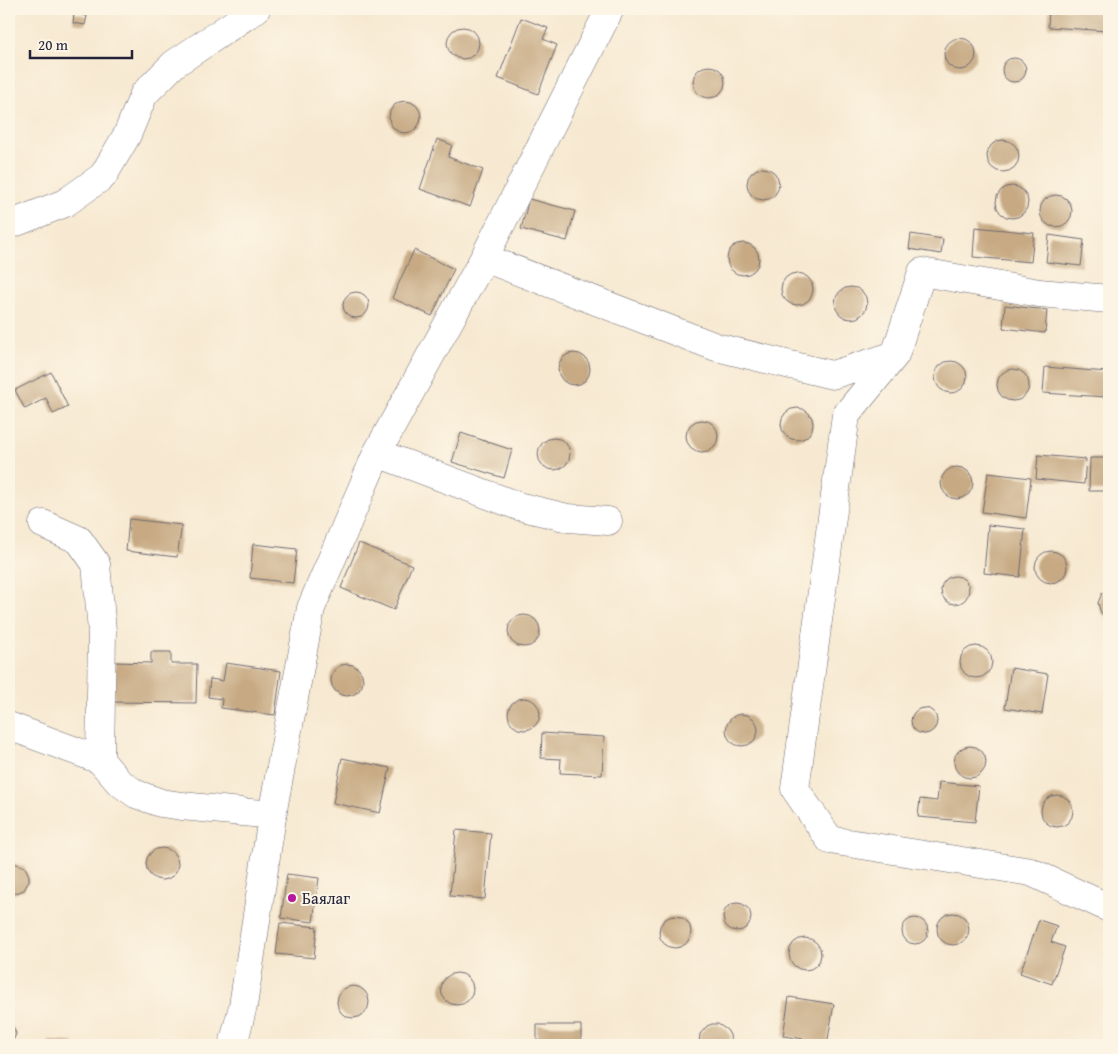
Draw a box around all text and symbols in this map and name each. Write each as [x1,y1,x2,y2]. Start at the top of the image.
scale bar [30,28,132,60]
text: 20 m [38,34,69,55]
place label: Баялаг [302,886,350,910]
marker: Баялаг [286,892,298,904]

